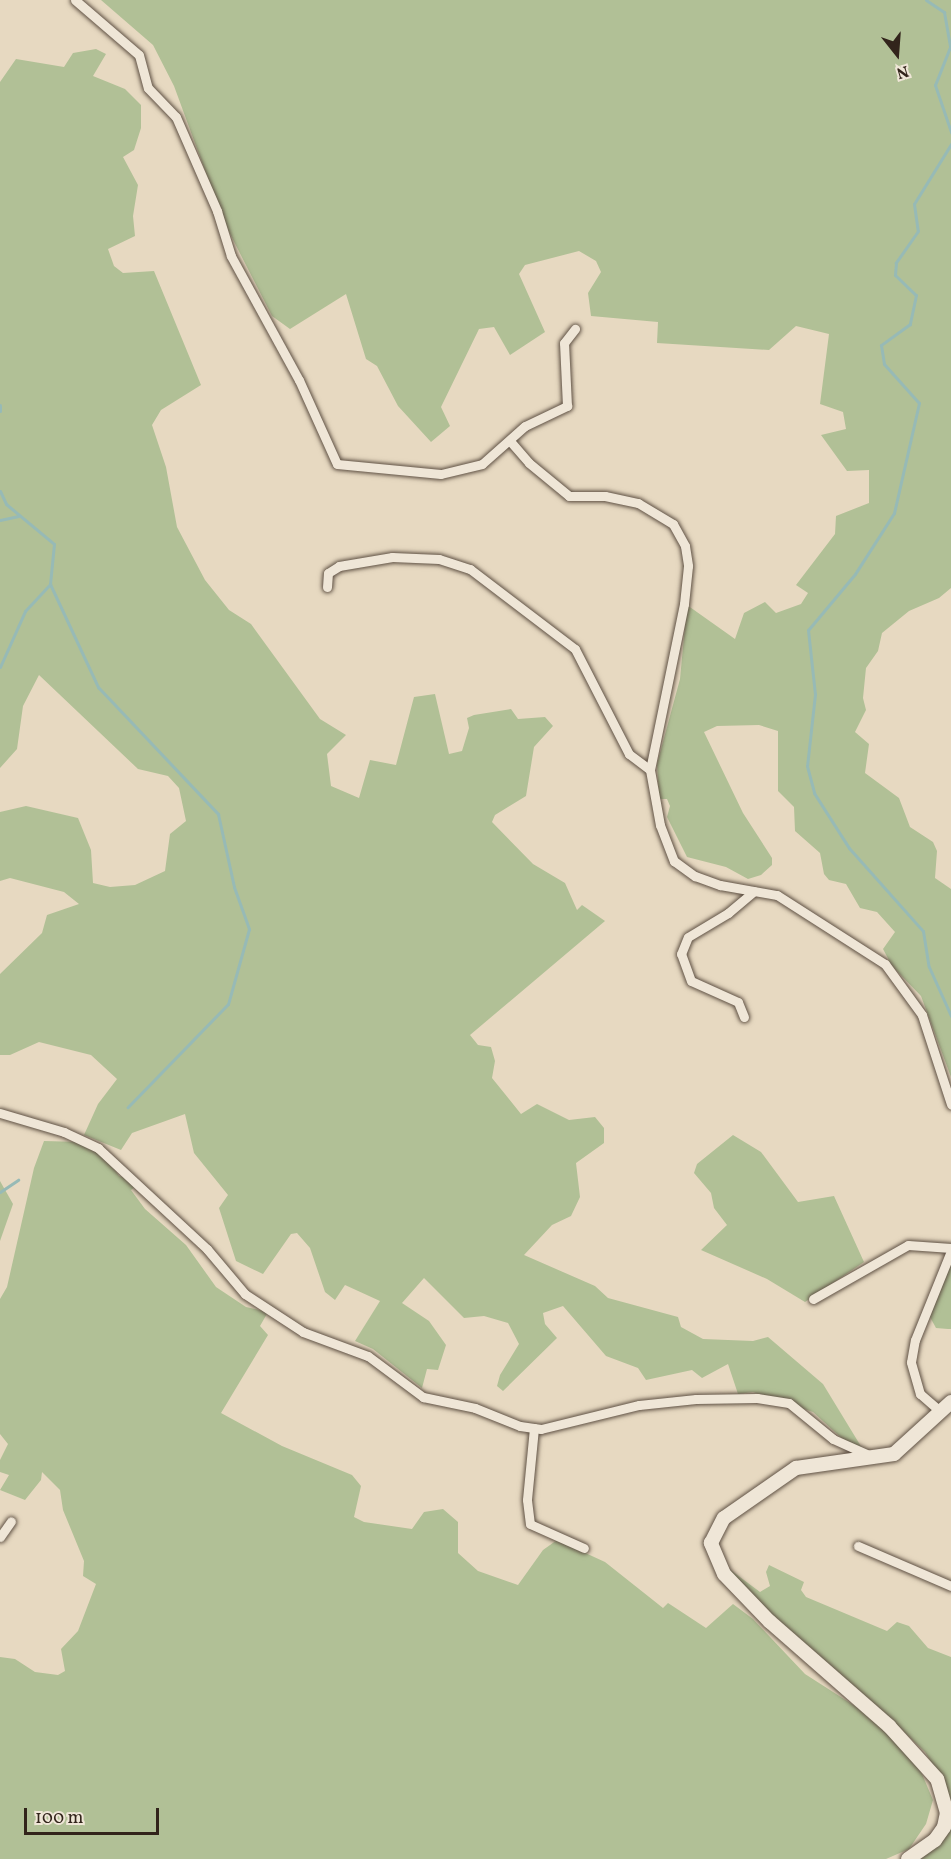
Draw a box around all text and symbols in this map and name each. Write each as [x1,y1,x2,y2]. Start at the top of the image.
north arrow [867,24,927,84]
text: N [893,59,911,83]
scale bar [27,1796,162,1834]
text: 100 m [35,1806,84,1831]

